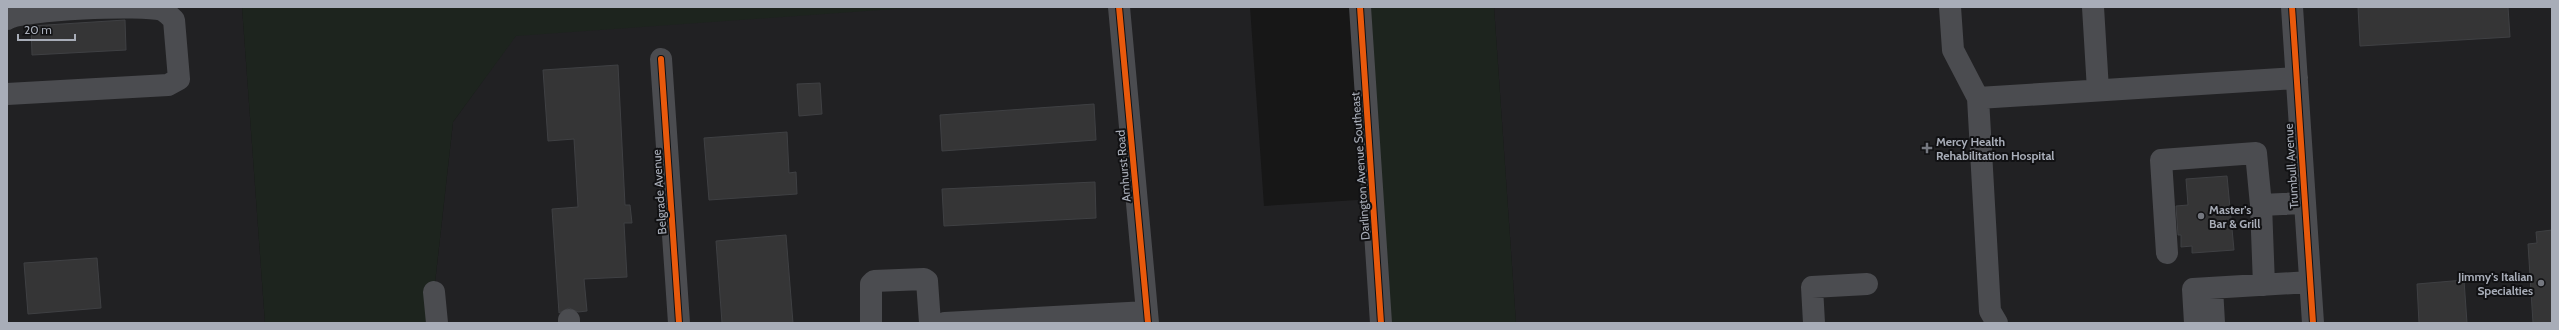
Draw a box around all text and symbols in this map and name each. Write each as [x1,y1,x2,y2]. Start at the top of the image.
scale bar [18,16,75,42]
text: 20 m [24,22,52,37]
street label: Darlington Avenue Southeast [1347,91,1373,241]
street label: Trumbull Avenue [2281,123,2301,209]
street label: Amhurst Road [1112,129,1134,203]
place label: Mercy Health Rehabilitation Hospital [1936,134,2055,163]
marker: Mercy Health Rehabilitation Hospital [1921,142,1933,154]
street label: Belgrade Avenue [649,149,669,235]
place label: Master's Bar & Grill [2209,202,2260,231]
marker: Master's Bar & Grill [2196,211,2206,221]
place label: Jimmy's Italian Specialties [2457,269,2533,298]
marker: Jimmy's Italian Specialties [2536,278,2546,288]

